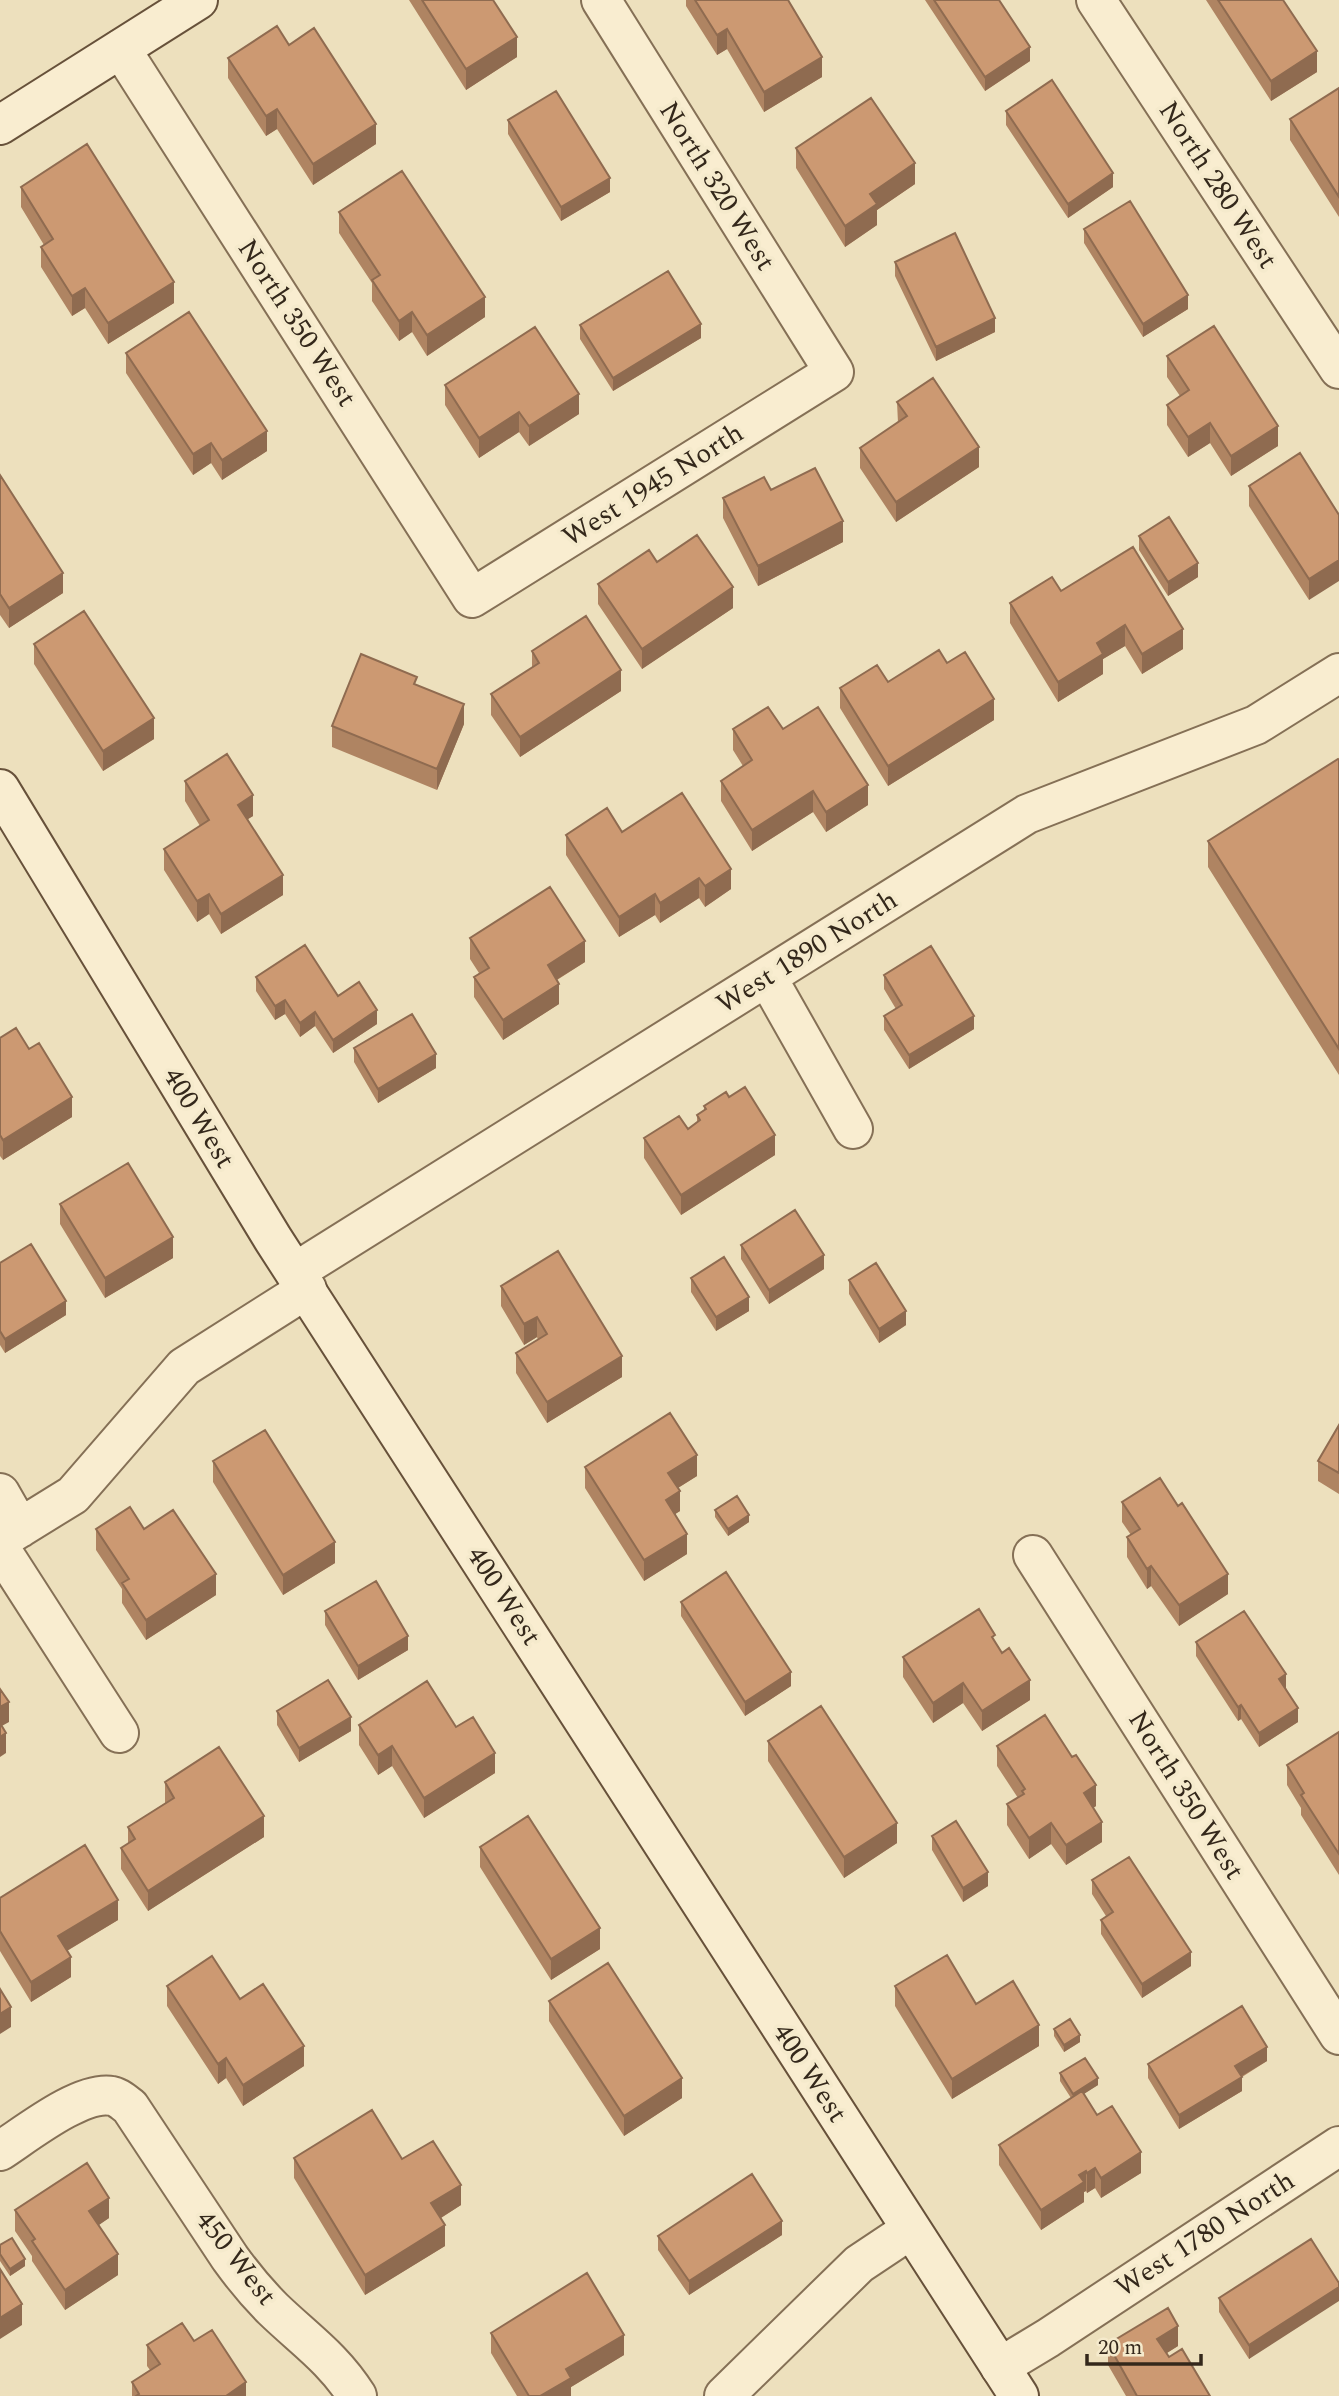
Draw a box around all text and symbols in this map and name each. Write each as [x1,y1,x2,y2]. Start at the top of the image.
street label: North 280 West [1147,92,1289,278]
street label: North 320 West [648,93,786,279]
street label: North 350 West [226,230,368,416]
street label: West 1945 North [554,412,752,558]
street label: West 1890 North [708,879,906,1025]
street label: 400 West [152,1059,246,1177]
street label: 400 West [456,1538,552,1654]
street label: North 350 West [1117,1702,1255,1888]
street label: 400 West [762,2015,858,2131]
street label: West 1780 North [1106,2160,1304,2308]
street label: 450 West [185,2201,287,2315]
scale bar [1087,2322,1201,2366]
text: 20 m [1098,2332,1142,2364]

